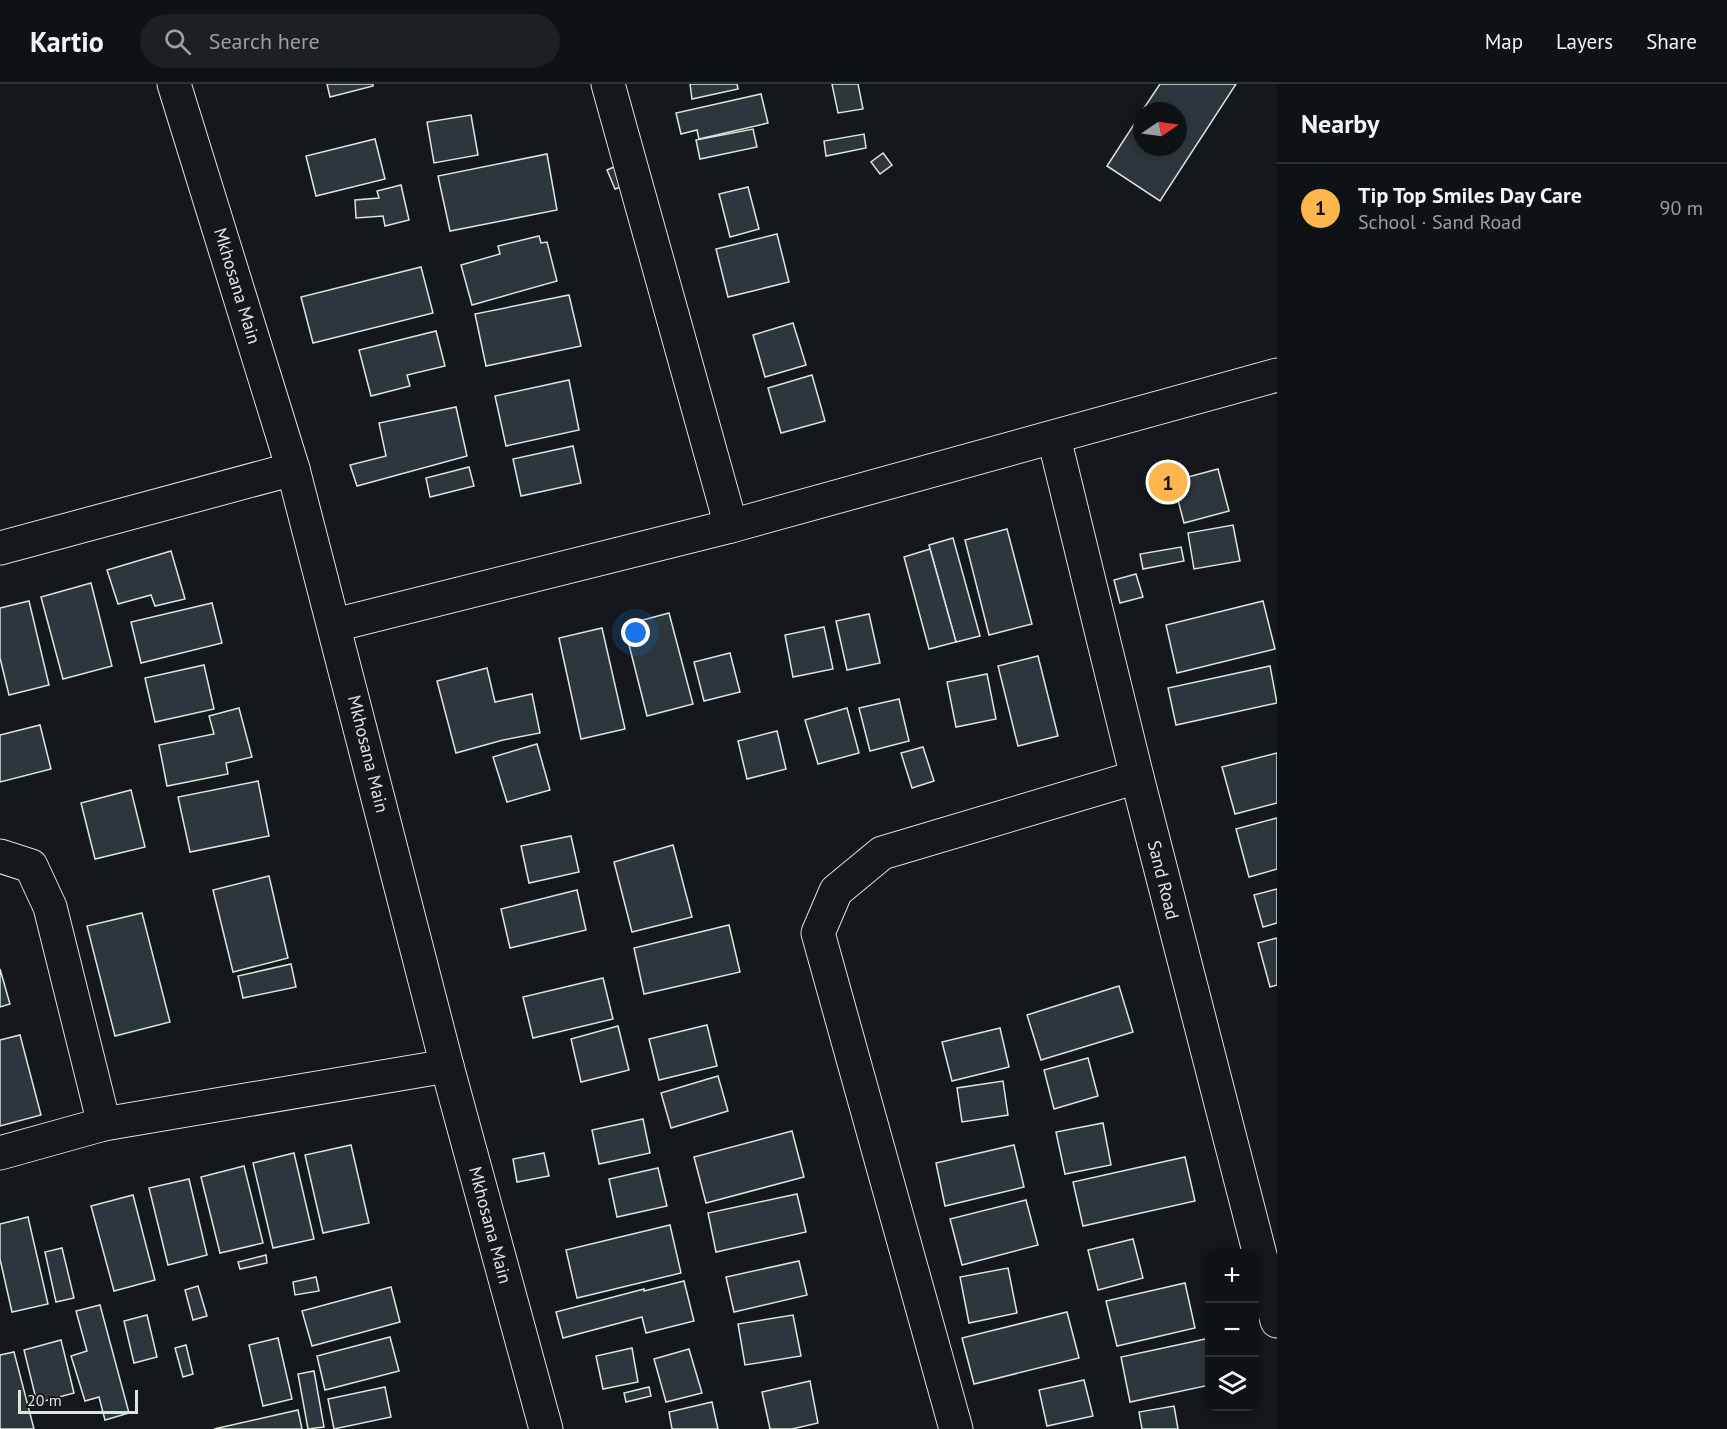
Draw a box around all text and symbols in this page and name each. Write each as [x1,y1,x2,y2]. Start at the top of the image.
search box [140,14,560,68]
text: Kartio [30,23,104,60]
icon: search [161,25,194,58]
text: Search here [209,27,320,55]
text: Map [1485,28,1523,55]
text: Layers [1556,28,1613,55]
text: Share [1646,28,1697,55]
north arrow [1133,102,1187,156]
text: Nearby [1301,107,1379,140]
text: Tip Top Smiles Day Care [1358,181,1582,209]
text: 1 [1315,195,1326,221]
text: 90 m [1660,195,1703,221]
text: School · Sand Road [1358,209,1522,235]
street label: Mkhosana Main [209,225,266,347]
pin: 1 [1148,460,1188,504]
your location [621,618,650,647]
street label: Mkhosana Main [343,693,394,815]
street label: Sand Road [1143,838,1184,922]
street label: Mkhosana Main [464,1164,517,1286]
map controls [1205,1249,1259,1411]
button: + [1205,1249,1259,1303]
button: − [1205,1303,1259,1357]
button: layers [1205,1357,1259,1411]
scale bar [18,1387,138,1414]
text: 20 m [27,1390,62,1410]

